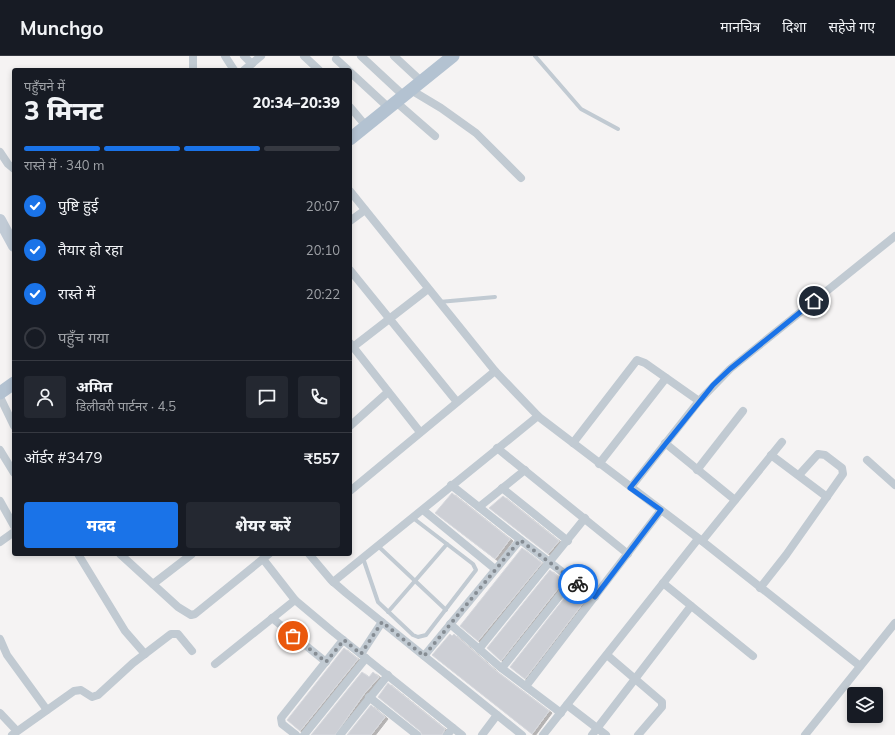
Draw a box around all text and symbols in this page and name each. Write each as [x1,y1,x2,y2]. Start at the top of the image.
text: Munchgo [20,16,103,40]
text: मानचित्र [720,18,760,36]
text: दिशा [782,18,806,36]
text: सहेजे गए [828,18,875,36]
text: पहुँचने में [24,78,65,94]
text: 20:34–20:39 [253,93,340,112]
text: 3 मिनट [24,94,103,127]
text: रास्ते में · 340 m [24,157,104,173]
icon: check [24,195,46,217]
text: पुष्टि हुई [58,196,98,215]
text: 20:07 [306,198,340,214]
icon: check [24,239,46,261]
text: तैयार हो रहा [58,240,123,259]
text: 20:10 [306,242,340,258]
icon: check [24,283,46,305]
text: रास्ते में [58,284,95,303]
pin [797,284,831,318]
text: 20:22 [306,286,340,302]
icon: home [803,290,825,312]
text: पहुँच गया [58,328,109,347]
button: person [24,376,66,418]
button: chat [246,376,288,418]
button: phone [298,376,340,418]
text: अमित [76,377,112,396]
text: डिलीवरी पार्टनर · 4.5 [76,398,176,414]
text: ऑर्डर #3479 [24,448,102,467]
text: ₹557 [304,449,340,468]
button: मदद [24,502,178,548]
button: शेयर करें [186,502,340,548]
courier [558,564,598,604]
icon: bike [567,573,589,595]
pin [276,619,310,653]
icon: bag [282,625,304,647]
map controls [847,687,883,723]
button: layers [847,687,883,723]

